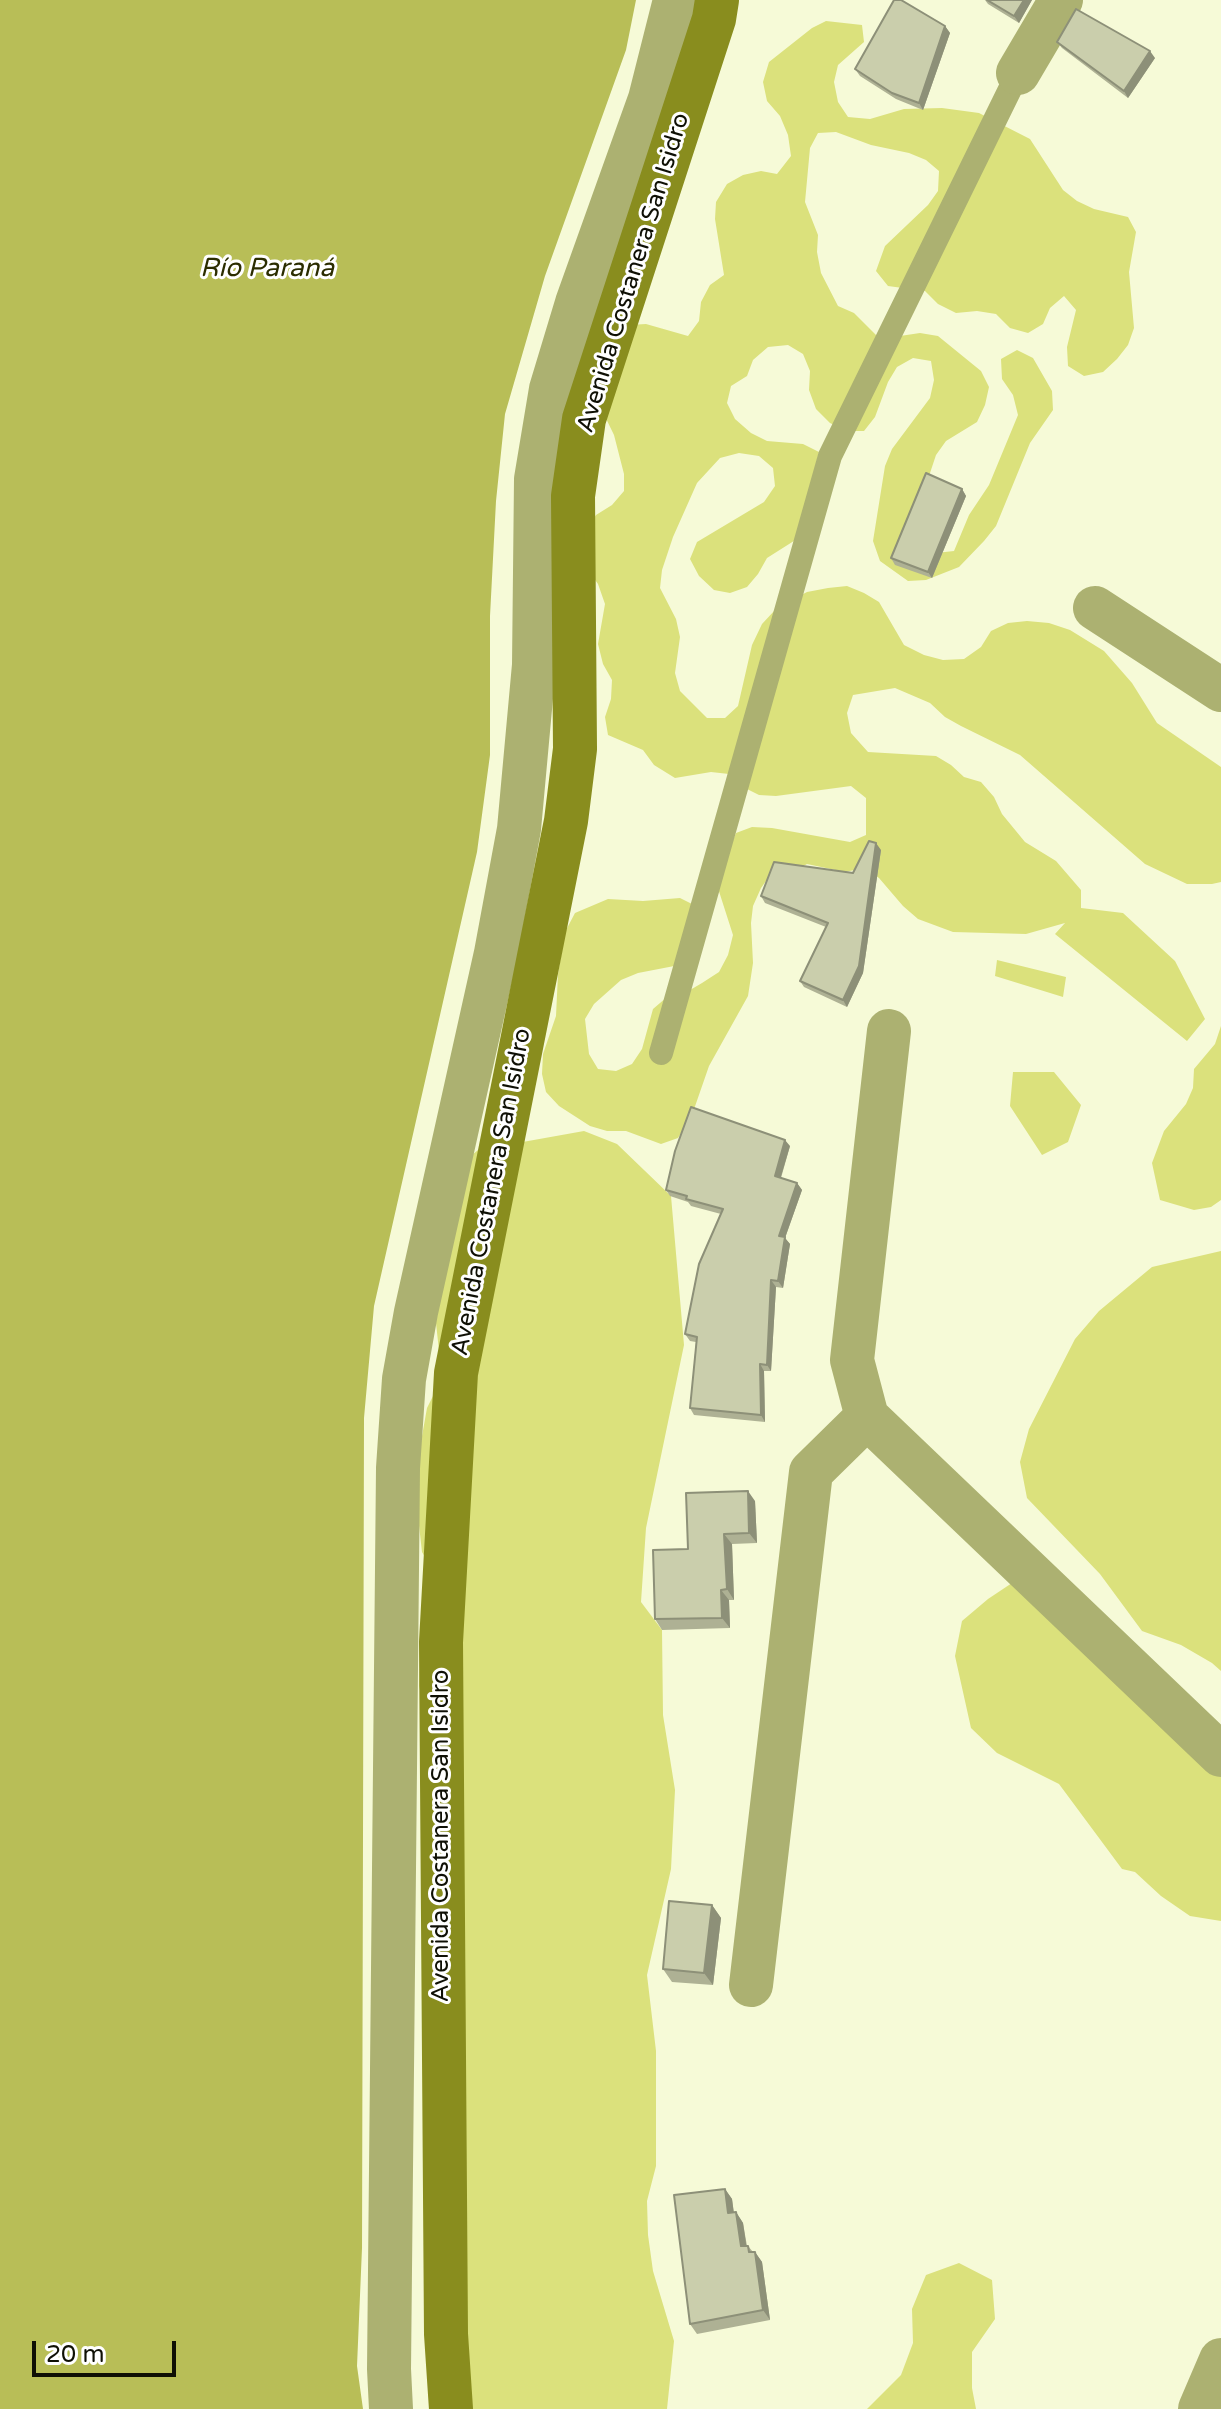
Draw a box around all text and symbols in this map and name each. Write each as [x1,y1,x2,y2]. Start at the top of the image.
street label: Avenida Costanera San Isidro [572,110,696,436]
water label: Río Paraná [200,253,334,285]
street label: Avenida Costanera San Isidro [446,1026,538,1358]
street label: Avenida Costanera San Isidro [428,1670,456,2002]
scale bar [36,2325,180,2375]
text: 20 m [46,2340,104,2369]

